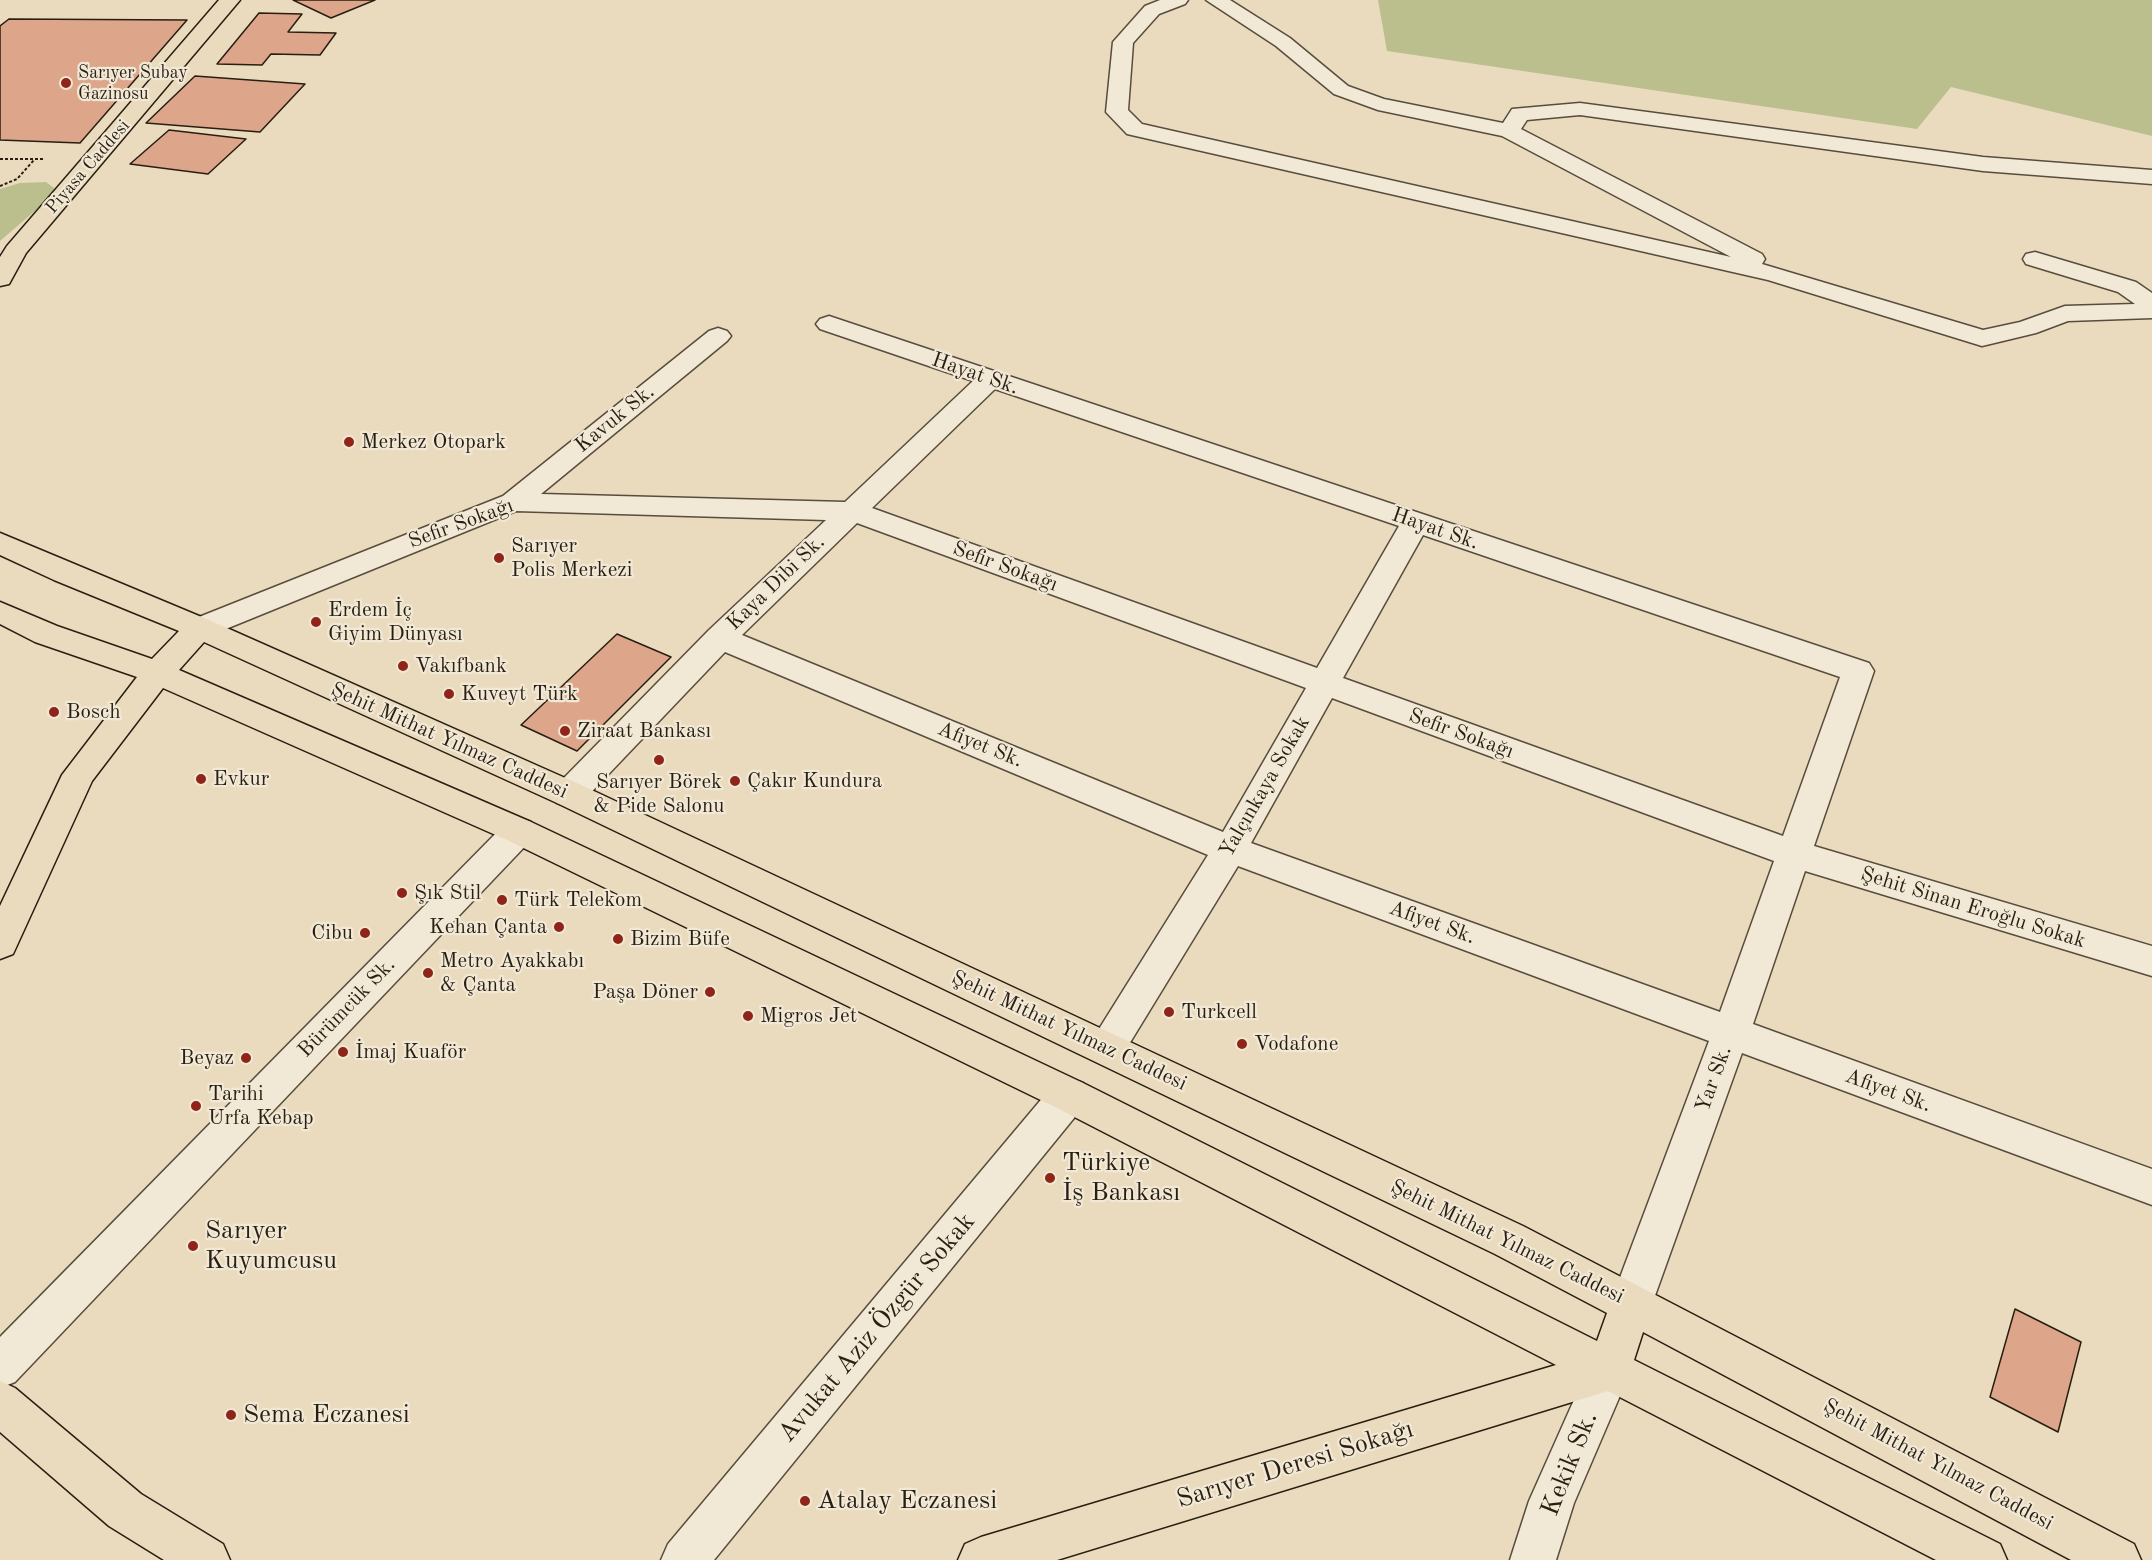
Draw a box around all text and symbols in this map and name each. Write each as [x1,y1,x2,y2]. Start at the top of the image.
place label: Sarıyer Subay Gazinosu [78,62,188,104]
marker: Sarıyer Subay Gazinosu [59,76,73,90]
street label: Piyasa Caddesi [41,116,135,218]
street label: Hayat Sk. [928,347,1022,401]
street label: Kavuk Sk. [570,379,660,459]
place label: Merkez Otopark [361,429,506,455]
marker: Merkez Otopark [342,435,356,449]
street label: Sefir Sokağı [405,493,517,555]
street label: Hayat Sk. [1388,502,1482,556]
street label: Kaya Dibi Sk. [722,530,830,636]
place label: Sarıyer Polis Merkezi [511,533,632,583]
street label: Sefir Sokağı [949,536,1061,598]
marker: Sarıyer Polis Merkezi [492,551,506,565]
place label: Erdem İç Giyim Dünyası [328,597,463,647]
marker: Erdem İç Giyim Dünyası [309,615,323,629]
place label: Vakıfbank [415,653,507,679]
marker: Vakıfbank [396,659,410,673]
street label: Şehit Mithat Yılmaz Caddesi [327,677,571,805]
place label: Kuveyt Türk [461,681,578,707]
marker: Kuveyt Türk [442,687,456,701]
place label: Bosch [66,699,121,725]
street label: Sefir Sokağı [1405,703,1517,765]
marker: Bosch [47,705,61,719]
street label: Yalçınkaya Sokak [1214,712,1316,862]
street label: Afiyet Sk. [934,716,1026,774]
place label: Ziraat Bankası [577,718,711,744]
marker: Ziraat Bankası [558,724,572,738]
marker: Sarıyer Börek & Pide Salonu [652,753,666,767]
place label: Evkur [213,766,269,792]
place label: Çakır Kundura [747,768,882,794]
place label: Sarıyer Börek & Pide Salonu [594,769,724,819]
marker: Evkur [194,772,208,786]
marker: Çakır Kundura [728,774,742,788]
street label: Şehit Sinan Eroğlu Sokak [1857,862,2089,954]
place label: Şık Stil [414,880,481,906]
marker: Şık Stil [395,886,409,900]
place label: Türk Telekom [514,887,642,913]
marker: Türk Telekom [495,893,509,907]
street label: Afiyet Sk. [1385,896,1479,950]
place label: Kehan Çanta [429,914,547,940]
place label: Cibu [311,920,353,946]
marker: Kehan Çanta [552,920,566,934]
marker: Cibu [358,926,372,940]
place label: Bizim Büfe [630,926,730,952]
marker: Bizim Büfe [611,932,625,946]
place label: Metro Ayakkabı & Çanta [440,948,584,998]
street label: Bürümcük Sk. [293,953,401,1063]
street label: Şehit Mithat Yılmaz Caddesi [947,965,1191,1097]
marker: Metro Ayakkabı & Çanta [421,966,435,980]
place label: Paşa Döner [592,979,698,1005]
marker: Paşa Döner [703,985,717,999]
place label: Turkcell [1181,999,1257,1025]
place label: Migros Jet [760,1003,857,1029]
marker: Turkcell [1162,1005,1176,1019]
marker: Migros Jet [741,1009,755,1023]
place label: Vodafone [1254,1031,1338,1057]
marker: Vodafone [1235,1037,1249,1051]
place label: İmaj Kuaför [355,1039,466,1065]
street label: Yar Sk. [1690,1042,1738,1116]
place label: Beyaz [180,1045,234,1071]
marker: İmaj Kuaför [336,1045,350,1059]
marker: Beyaz [239,1051,253,1065]
street label: Afiyet Sk. [1841,1064,1935,1118]
place label: Tarihi Urfa Kebap [208,1081,314,1131]
marker: Tarihi Urfa Kebap [189,1099,203,1113]
place label: Türkiye İş Bankası [1062,1147,1180,1208]
marker: Türkiye İş Bankası [1043,1171,1057,1185]
street label: Şehit Mithat Yılmaz Caddesi [1386,1174,1628,1310]
street label: Avukat Aziz Özgür Sokak [772,1207,982,1449]
place label: Sarıyer Kuyumcusu [205,1215,337,1276]
marker: Sarıyer Kuyumcusu [186,1239,200,1253]
street label: Şehit Mithat Yılmaz Caddesi [1819,1394,2057,1536]
place label: Sema Eczanesi [243,1399,410,1431]
street label: Kekik Sk. [1535,1407,1605,1521]
marker: Sema Eczanesi [224,1408,238,1422]
street label: Sarıyer Deresi Sokağı [1173,1414,1417,1516]
place label: Atalay Eczanesi [817,1485,997,1517]
marker: Atalay Eczanesi [798,1494,812,1508]

